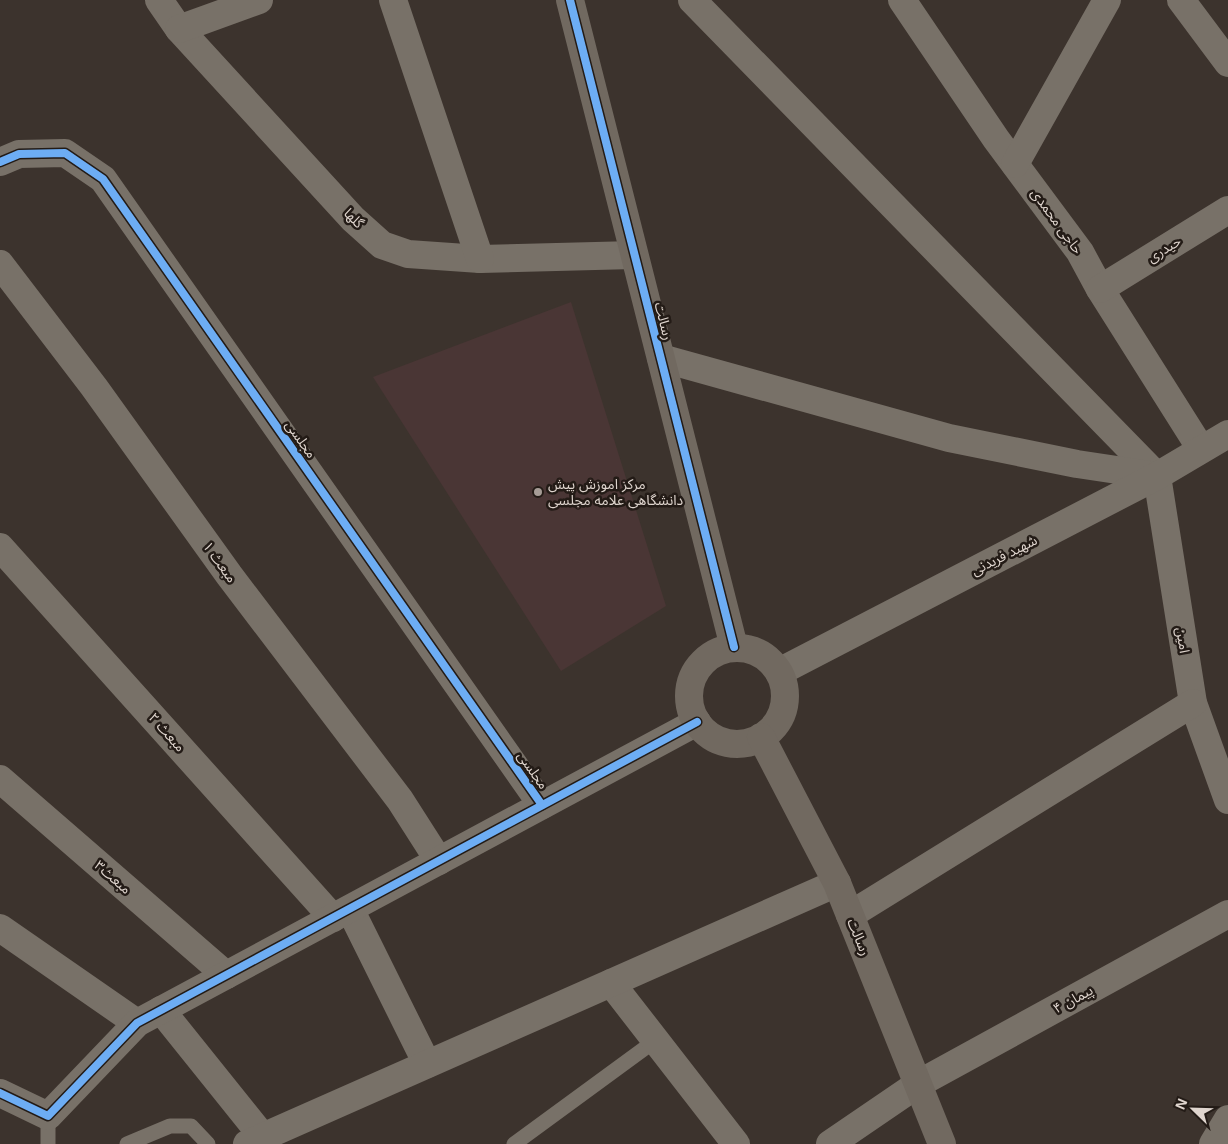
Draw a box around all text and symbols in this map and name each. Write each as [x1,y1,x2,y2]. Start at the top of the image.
street label: حاجی محمدی [1027,185,1086,258]
street label: گلها [340,205,367,232]
street label: حیدری [1144,232,1184,266]
street label: رسالت [651,300,676,342]
street label: مجلسی [281,417,320,462]
place label: مرکز اموزش پیش دانشگاهی علامه مجلسی [548,476,684,509]
marker: مرکز اموزش پیش دانشگاهی علامه مجلسی [532,486,544,498]
street label: شهید فریدنی [968,532,1040,579]
street label: مبعث ۱ [200,538,240,586]
street label: امین [1172,626,1193,654]
street label: مبعث ۲ [145,709,189,755]
street label: مجلسی [513,748,552,793]
street label: مبعث۳ [92,857,134,897]
street label: رسالت [843,916,874,958]
street label: پیمان ۴ [1050,982,1097,1018]
north arrow [1168,1084,1218,1134]
text: N [1172,1096,1190,1112]

